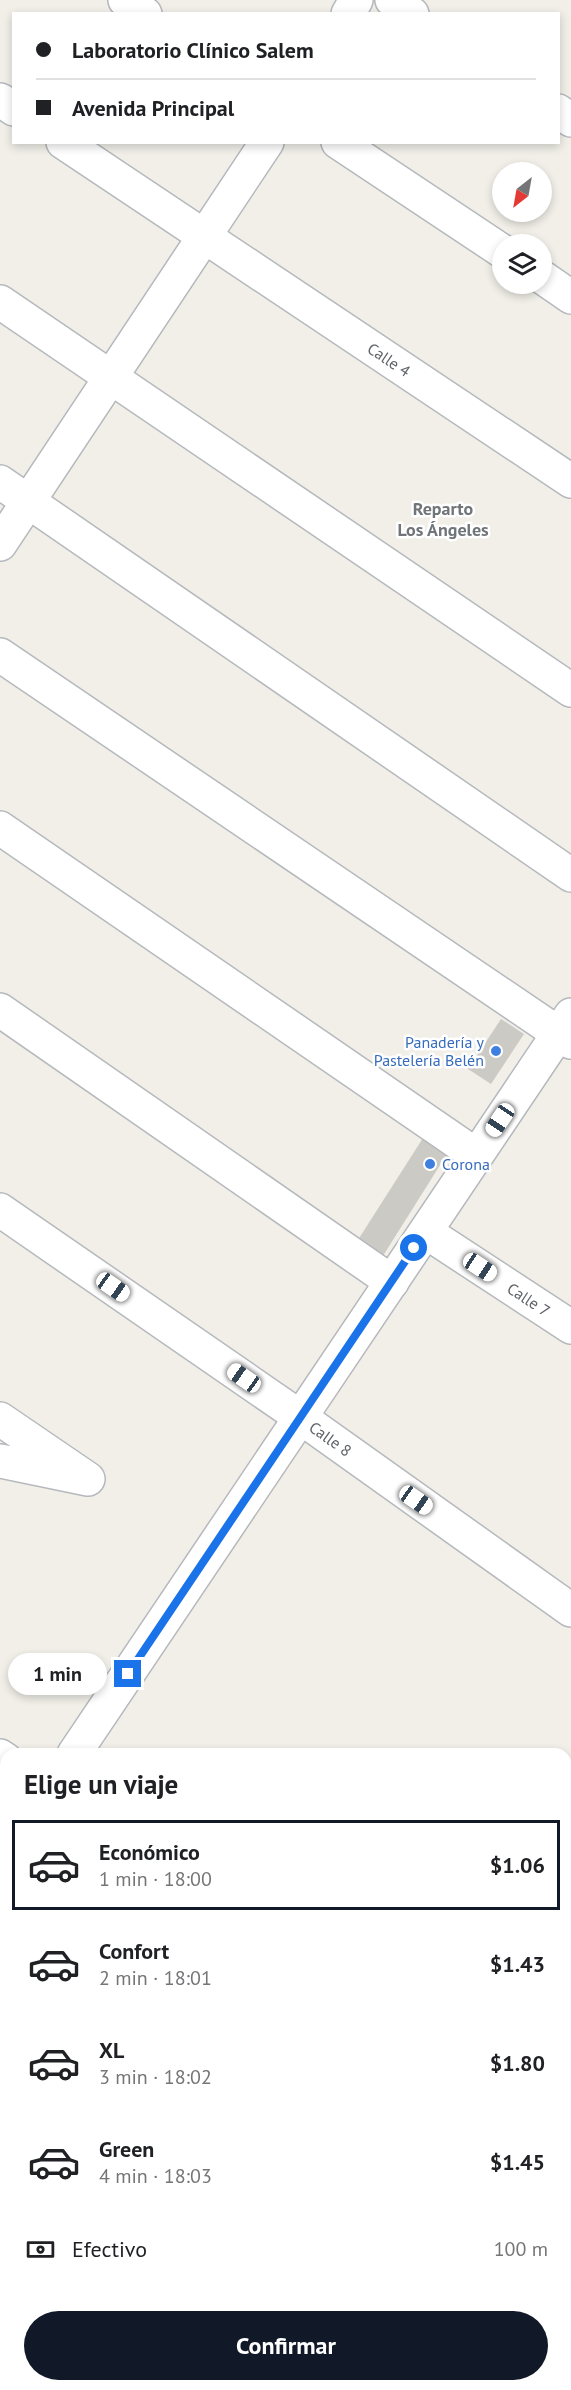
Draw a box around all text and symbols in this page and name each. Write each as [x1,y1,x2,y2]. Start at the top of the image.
text: Laboratorio Clínico Salem [72,36,314,64]
text: Avenida Principal [72,94,234,122]
north arrow [492,162,552,222]
map controls [492,162,552,294]
button: layers [492,234,552,294]
street label: Calle 4 [364,338,415,381]
district label: Reparto Los Ángeles [397,497,489,541]
place label: Panadería y Pastelería Belén [374,1032,485,1070]
marker: Panadería y Pastelería Belén [489,1044,503,1058]
car [482,1100,518,1140]
place label: Corona [442,1154,490,1174]
marker: Corona [423,1157,437,1171]
route start [400,1234,427,1261]
car [460,1250,500,1284]
car [93,1269,133,1305]
street label: Calle 7 [504,1278,554,1321]
car [224,1360,264,1396]
street label: Calle 8 [305,1417,356,1461]
car [396,1482,436,1518]
callout: 1 min [8,1653,107,1695]
route end [114,1660,141,1687]
text: 1 min [33,1661,82,1687]
text: Elige un viaje [24,1767,178,1801]
icon: car [27,1838,81,1892]
text: Económico [99,1838,200,1866]
text: $1.06 [490,1851,545,1879]
text: 1 min · 18:00 [99,1866,212,1892]
icon: car [27,1937,81,1991]
text: Confort [99,1937,169,1965]
text: $1.43 [490,1950,545,1978]
text: 2 min · 18:01 [99,1965,212,1991]
icon: car [27,2036,81,2090]
text: XL [99,2036,124,2064]
text: $1.80 [490,2049,545,2077]
text: 3 min · 18:02 [99,2064,212,2090]
icon: car [27,2135,81,2189]
text: Green [99,2135,154,2163]
text: $1.45 [490,2148,545,2176]
text: 4 min · 18:03 [99,2163,212,2189]
icon: cash [24,2233,57,2266]
text: Efectivo [72,2235,147,2263]
text: 100 m [494,2236,548,2262]
button: Confirmar [24,2311,548,2380]

